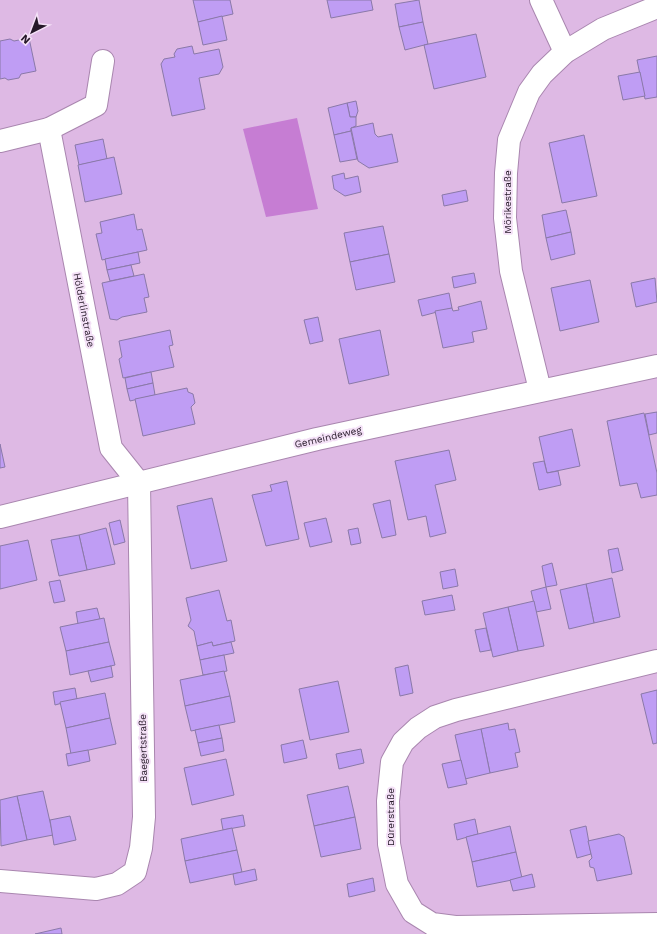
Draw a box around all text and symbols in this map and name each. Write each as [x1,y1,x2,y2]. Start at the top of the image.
north arrow [12,12,52,52]
text: N [18,32,33,47]
street label: Mörikestraße [502,170,513,234]
street label: Hölderlinstraße [71,272,97,348]
street label: Gemeindeweg [293,424,363,450]
street label: Baegertstraße [137,714,149,782]
street label: Dürerstraße [385,788,396,846]

